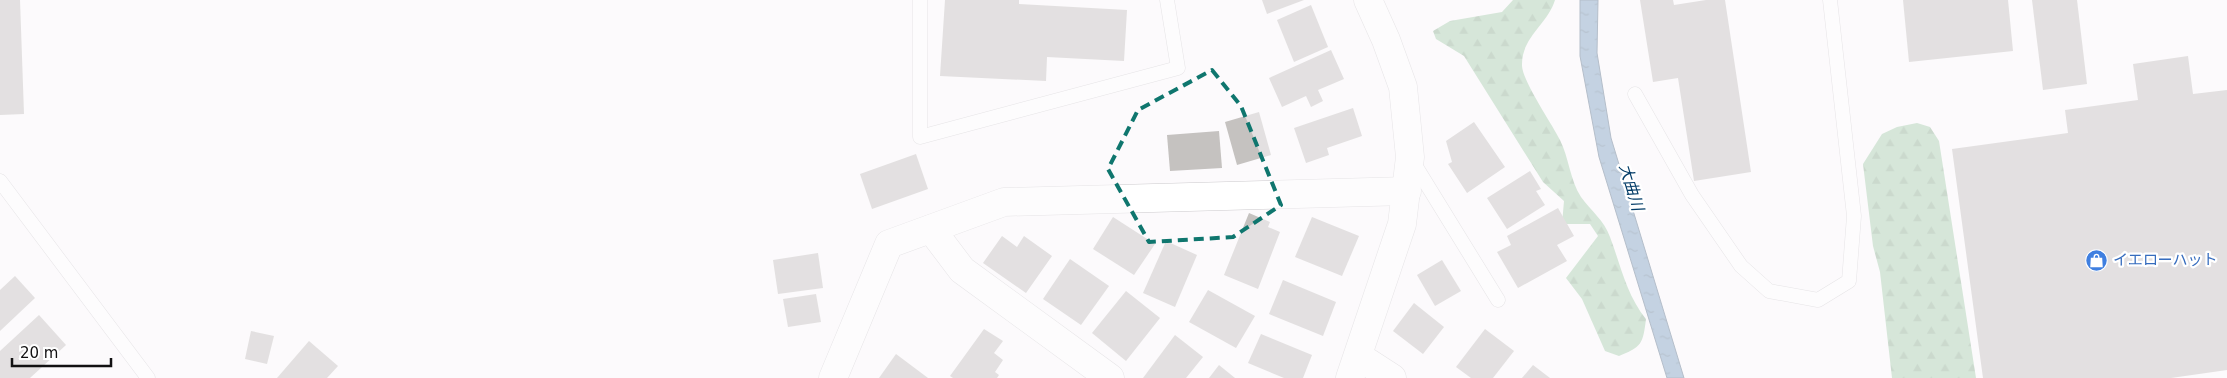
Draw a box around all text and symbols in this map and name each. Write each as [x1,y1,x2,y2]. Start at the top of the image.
water label: 大曲川 [1615,161,1648,215]
shop icon: イエローハット [2085,248,2109,272]
place label: イエローハット [2113,251,2218,269]
scale bar [12,336,111,368]
text: 20 m [20,344,58,362]

